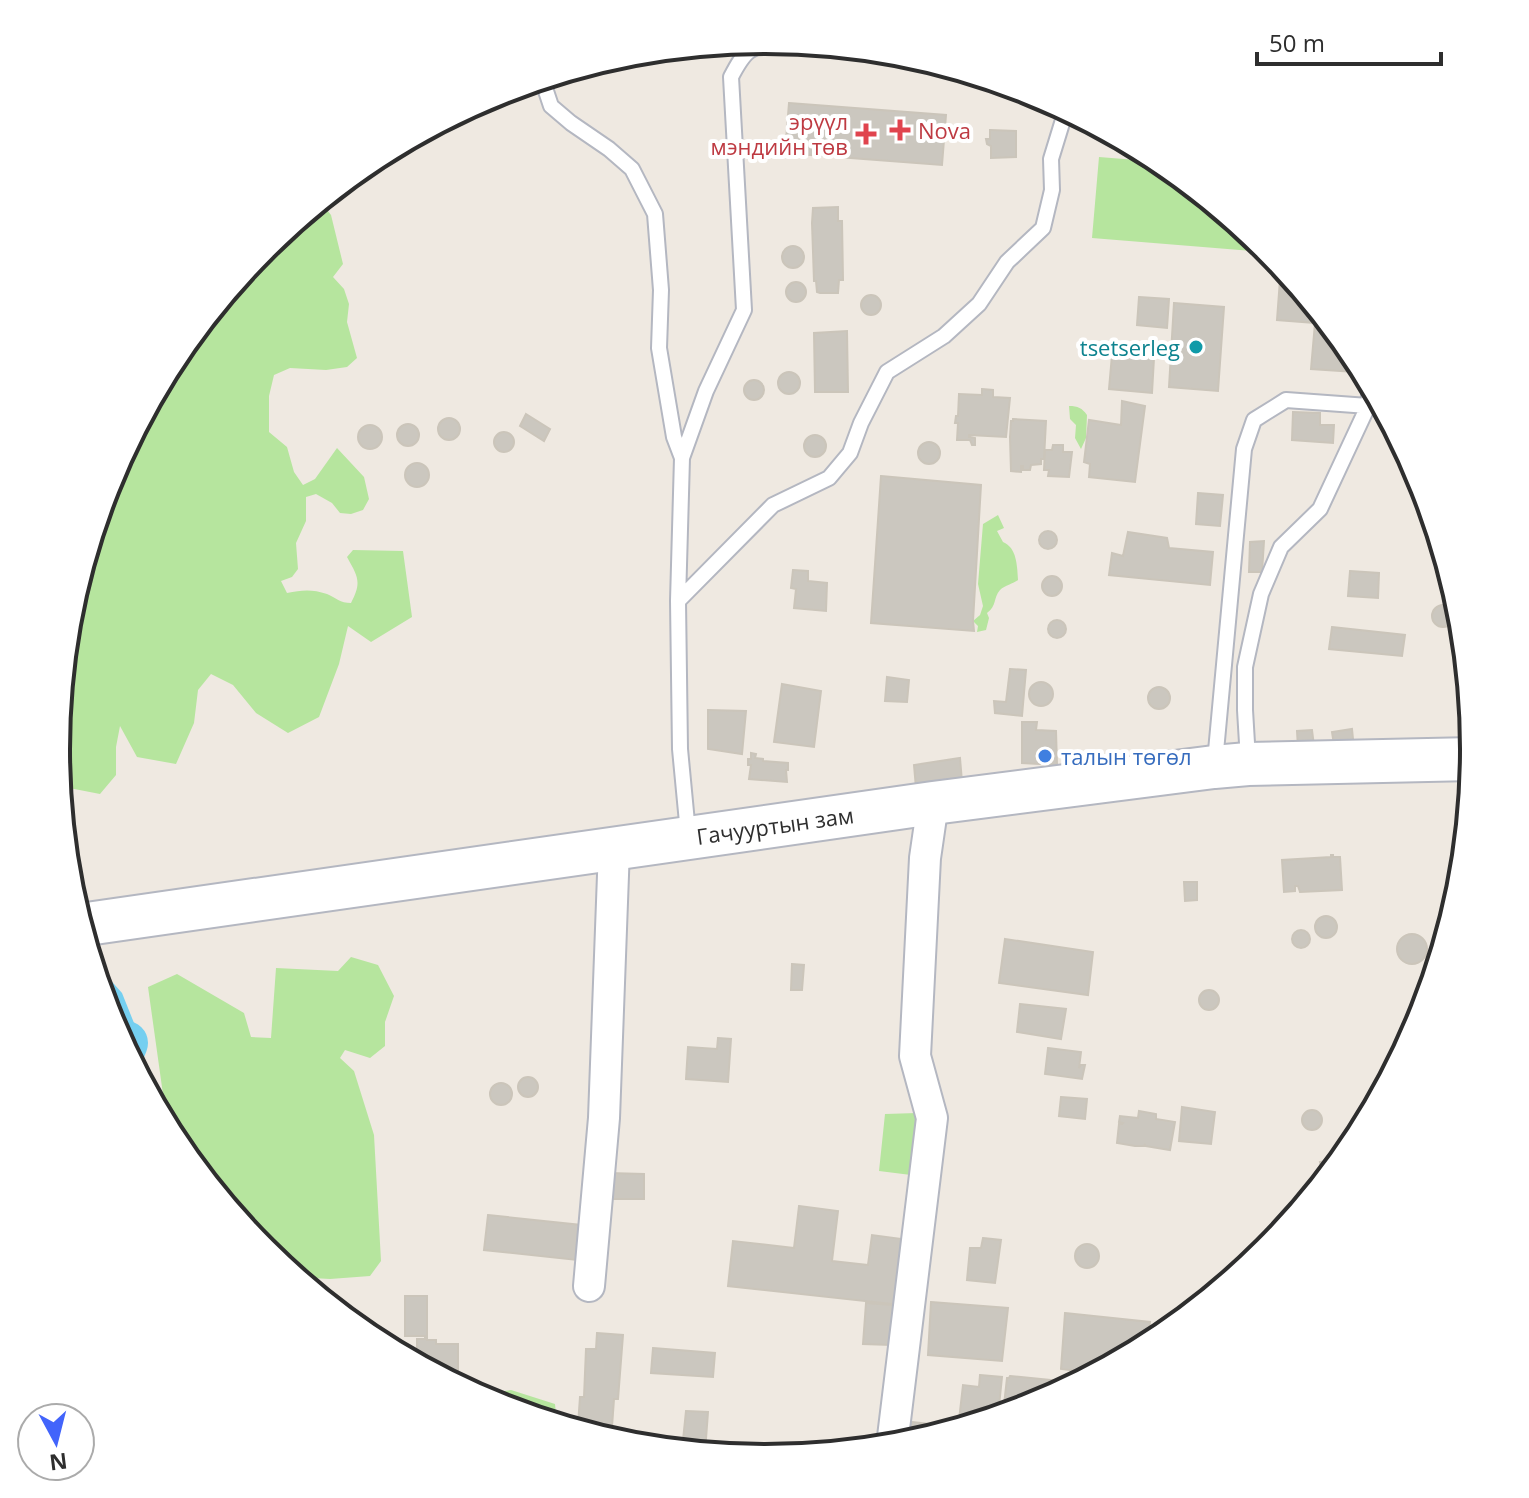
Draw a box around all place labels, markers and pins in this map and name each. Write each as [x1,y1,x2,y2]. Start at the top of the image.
place label: эрүүл мэндийн төв [711,106,848,161]
place label: Nova [918,115,971,145]
marker: Nova [889,119,911,141]
marker: эрүүл мэндийн төв [855,123,877,145]
place label: tsetserleg [1080,332,1180,362]
marker: tsetserleg [1187,338,1205,356]
place label: талын төгөл [1061,741,1192,771]
marker: талын төгөл [1036,747,1054,765]

